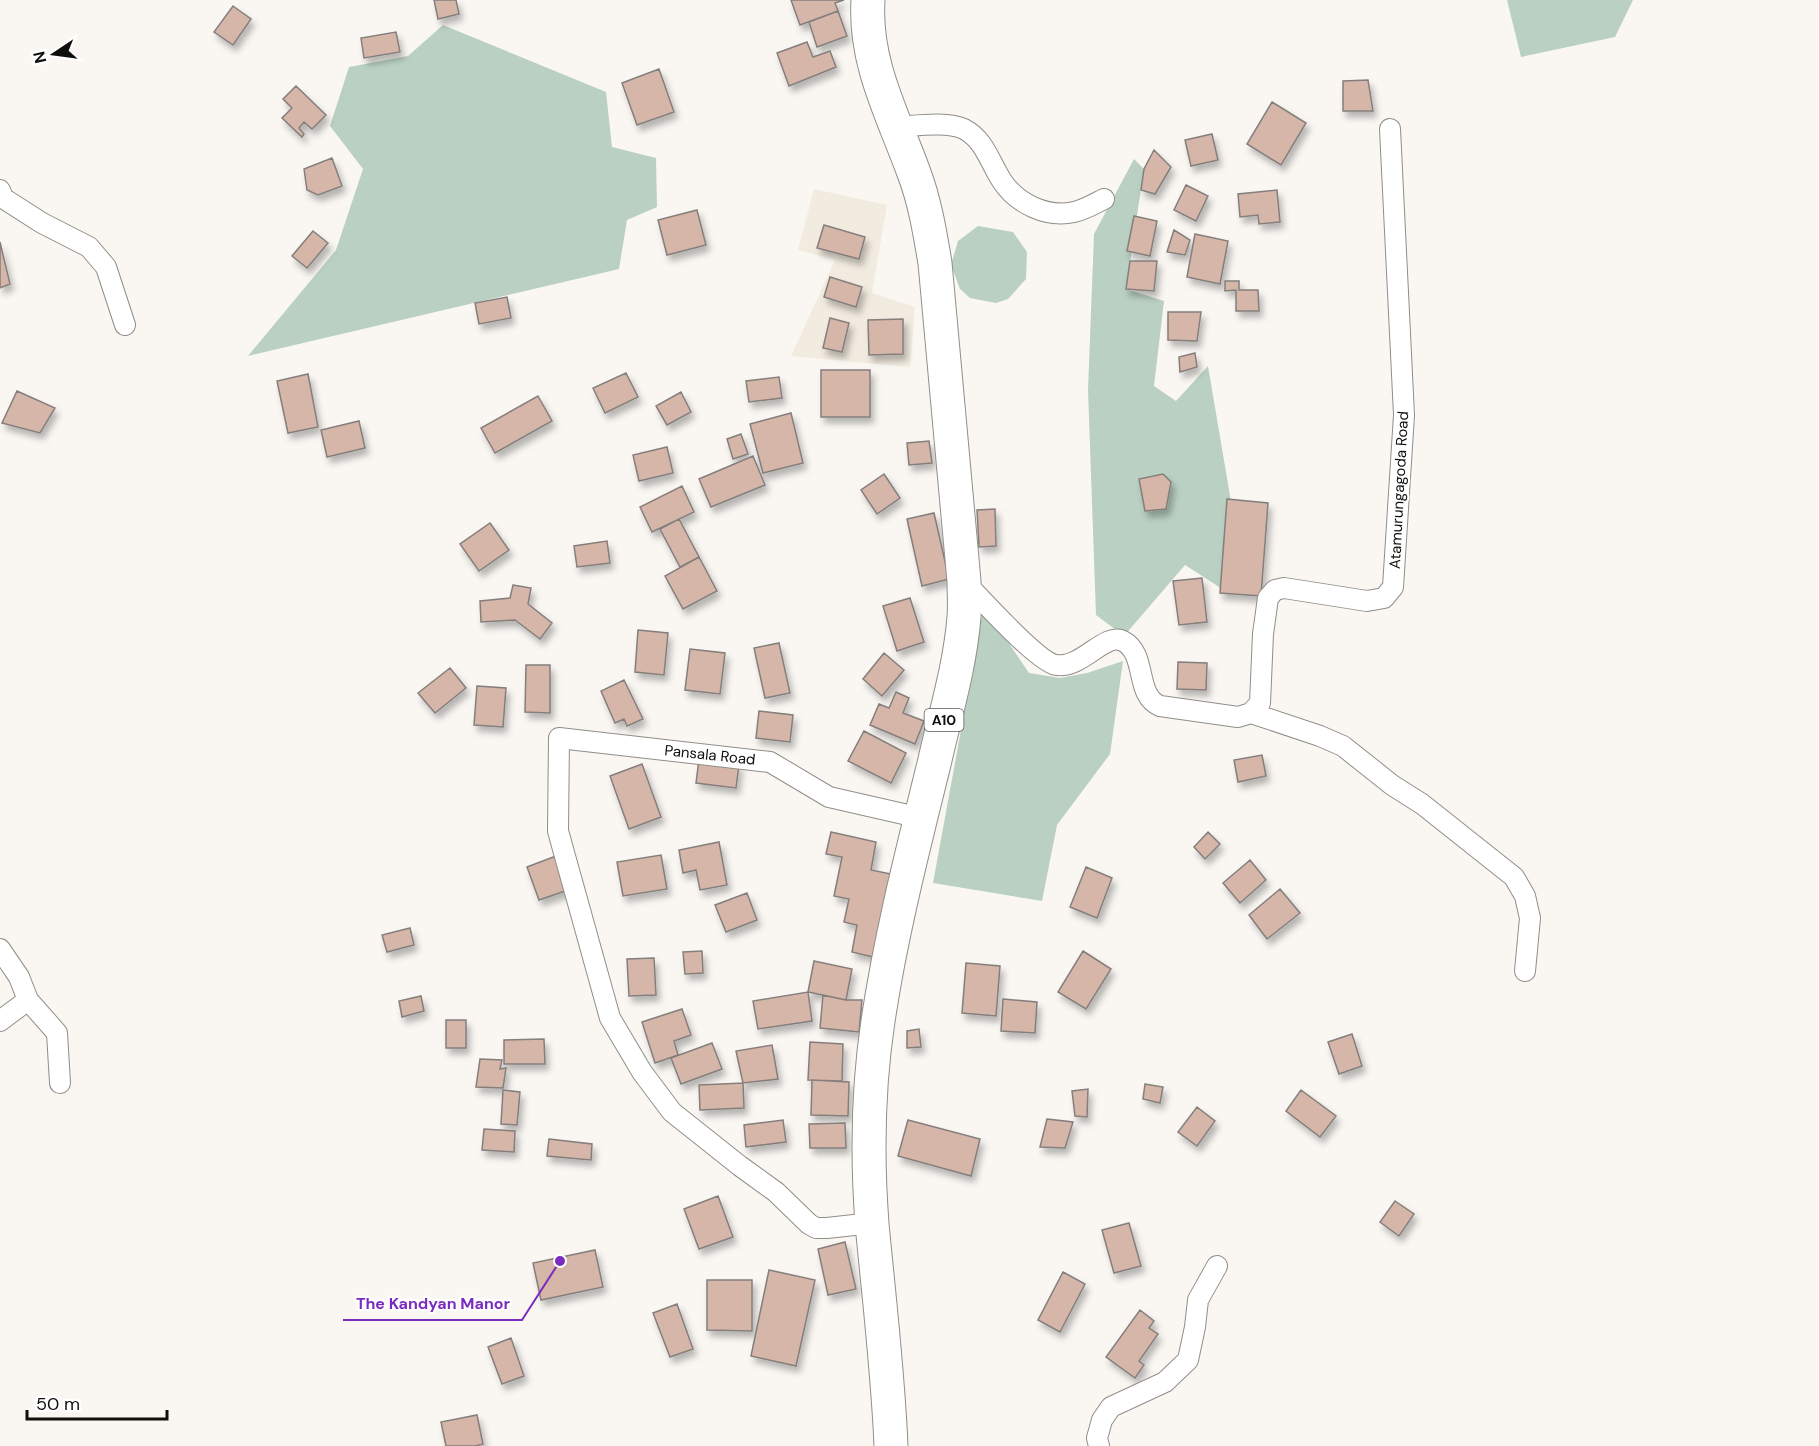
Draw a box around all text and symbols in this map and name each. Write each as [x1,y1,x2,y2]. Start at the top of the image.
north arrow [24,24,84,84]
text: N [28,49,51,65]
street label: Atamurungagoda Road [1385,411,1413,569]
road number: A10 [924,709,964,731]
street label: Pansala Road [664,740,756,770]
callout: The Kandyan Manor [343,1286,522,1320]
text: The Kandyan Manor [356,1293,511,1314]
scale bar [27,1383,166,1421]
text: 50 m [36,1392,80,1416]

